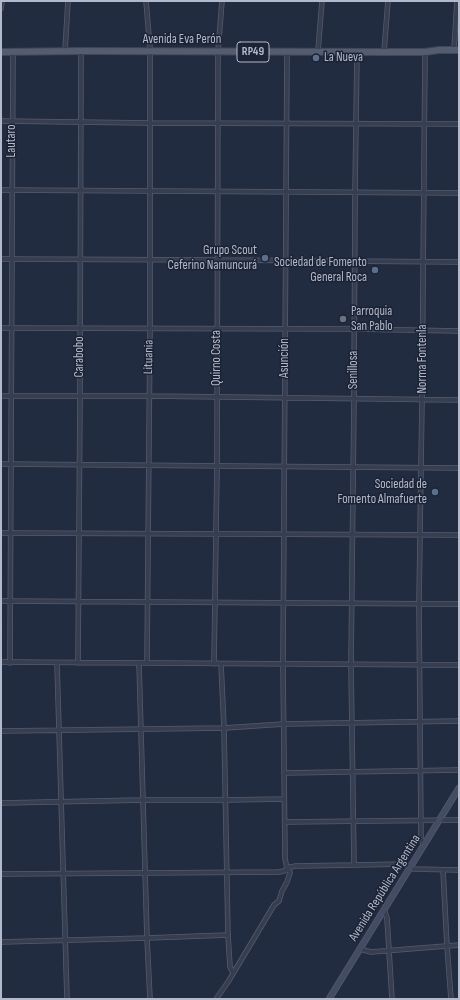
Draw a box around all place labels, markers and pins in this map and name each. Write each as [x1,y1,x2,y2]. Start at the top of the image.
place label: La Nueva [324,50,363,66]
marker: La Nueva [311,53,321,63]
place label: Grupo Scout Ceferino Namuncurá [168,243,257,274]
marker: Grupo Scout Ceferino Namuncurá [260,253,270,263]
place label: Sociedad de Fomento General Roca [274,255,367,286]
marker: Sociedad de Fomento General Roca [370,265,380,275]
place label: Parroquia San Pablo [351,304,393,335]
marker: Parroquia San Pablo [338,314,348,324]
place label: Sociedad de Fomento Almafuerte [337,477,427,508]
marker: Sociedad de Fomento Almafuerte [430,487,440,497]

